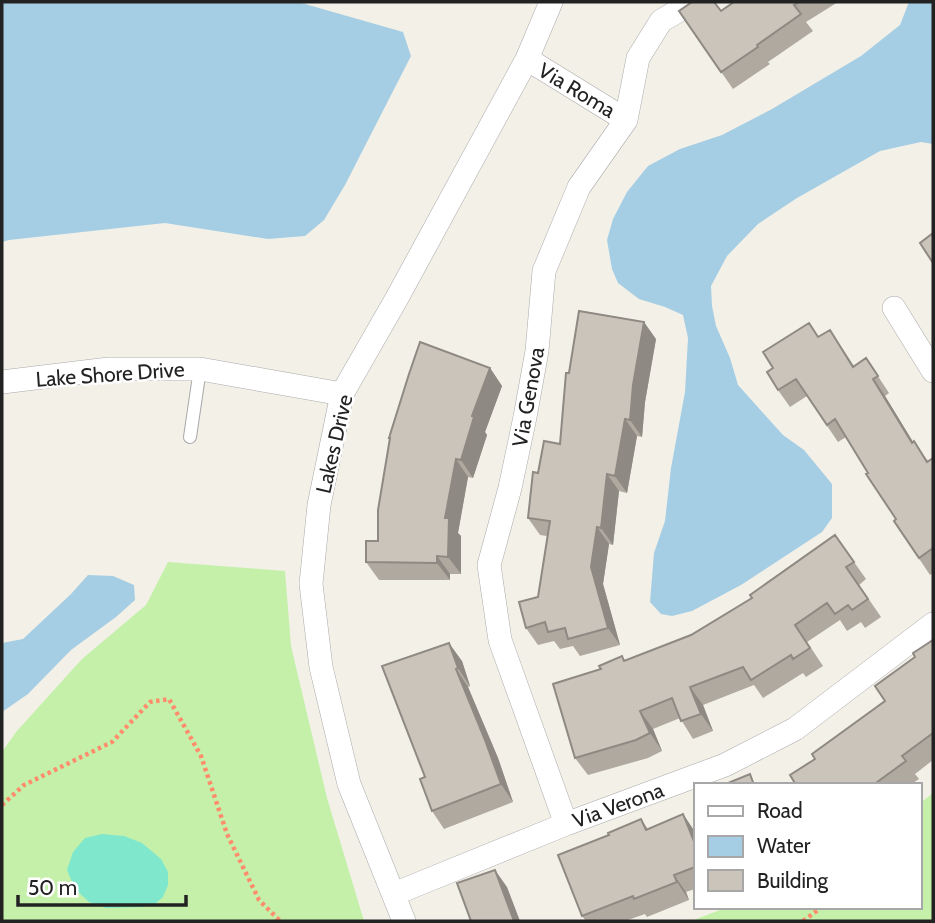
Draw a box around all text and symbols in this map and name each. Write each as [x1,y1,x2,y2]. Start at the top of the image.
street label: Via Roma [534,57,620,123]
street label: Via Genova [507,345,549,449]
street label: Lake Shore Drive [35,356,185,392]
street label: Lakes Drive [310,392,358,496]
street label: Via Verona [569,777,667,833]
legend [694,783,921,909]
text: Road [757,798,803,823]
text: Water [757,833,811,858]
scale bar [18,864,186,908]
text: Building [757,868,829,893]
text: 50 m [28,875,77,900]

